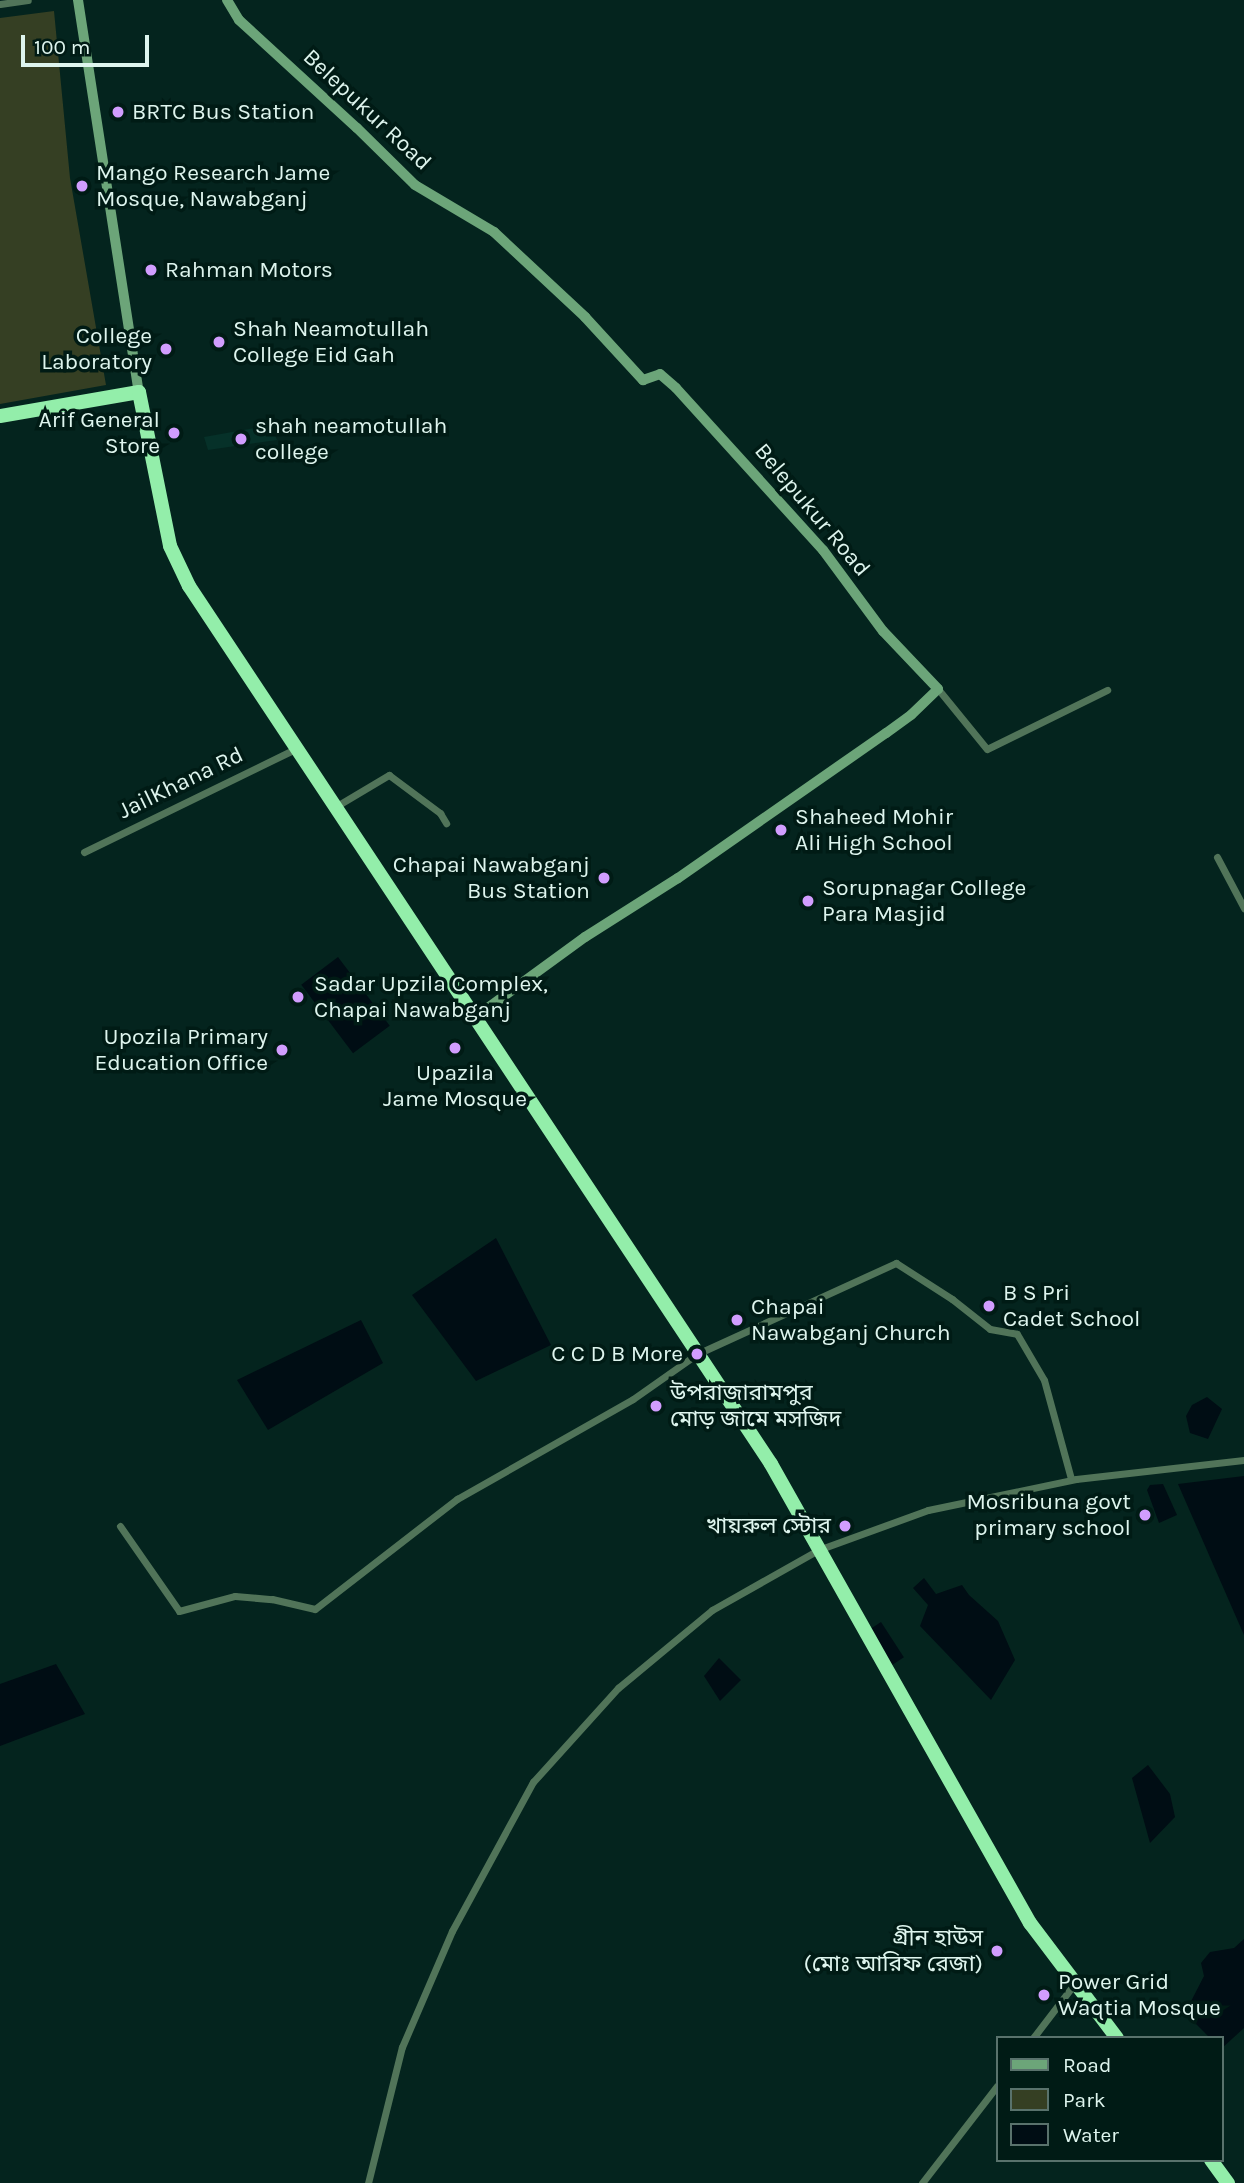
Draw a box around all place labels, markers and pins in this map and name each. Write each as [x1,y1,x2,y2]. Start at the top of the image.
place label: BRTC Bus Station [132,98,314,126]
marker: BRTC Bus Station [110,104,126,120]
place label: Mango Research Jame Mosque, Nawabganj [96,159,330,213]
marker: Mango Research Jame Mosque, Nawabganj [74,178,90,194]
place label: Rahman Motors [165,256,333,284]
marker: Rahman Motors [143,262,159,278]
place label: Shah Neamotullah College Eid Gah [233,315,429,369]
place label: College Laboratory [41,322,152,376]
marker: Shah Neamotullah College Eid Gah [211,334,227,350]
marker: College Laboratory [158,341,174,357]
place label: Arif General Store [39,406,160,460]
place label: shah neamotullah college [255,412,447,466]
marker: Arif General Store [166,425,182,441]
marker: shah neamotullah college [233,431,249,447]
place label: Shaheed Mohir Ali High School [795,803,953,857]
marker: Shaheed Mohir Ali High School [773,822,789,838]
place label: Chapai Nawabganj Bus Station [393,851,590,905]
marker: Chapai Nawabganj Bus Station [596,870,612,886]
place label: Sorupnagar College Para Masjid [822,874,1026,928]
marker: Sorupnagar College Para Masjid [800,893,816,909]
place label: Sadar Upzila Complex, Chapai Nawabganj [314,970,548,1024]
marker: Sadar Upzila Complex, Chapai Nawabganj [288,987,308,1007]
place label: Upozila Primary Education Office [94,1023,268,1077]
marker: Upazila Jame Mosque [447,1040,463,1056]
marker: Upozila Primary Education Office [274,1042,290,1058]
place label: Upazila Jame Mosque [383,1059,527,1113]
place label: B S Pri Cadet School [1003,1279,1141,1333]
place label: Chapai Nawabganj Church [751,1293,951,1347]
marker: B S Pri Cadet School [981,1298,997,1314]
marker: Chapai Nawabganj Church [729,1312,745,1328]
place label: C C D B More [551,1340,683,1368]
marker: C C D B More [689,1346,705,1362]
place label: উপরাজারামপুর মোড় জামে মসজিদ [670,1379,841,1433]
marker: উপরাজারামপুর মোড় জামে মসজিদ [648,1398,664,1414]
place label: Mosribuna govt primary school [966,1488,1131,1542]
marker: Mosribuna govt primary school [1137,1507,1153,1523]
place label: খায়রুল স্টোর [706,1512,831,1540]
marker: খায়রুল স্টোর [837,1518,853,1534]
place label: গ্রীন হাউস (মোঃ আরিফ রেজা) [804,1924,983,1978]
marker: গ্রীন হাউস (মোঃ আরিফ রেজা) [989,1943,1005,1959]
place label: Power Grid Waqtia Mosque [1058,1968,1221,2022]
marker: Power Grid Waqtia Mosque [1036,1987,1052,2003]

